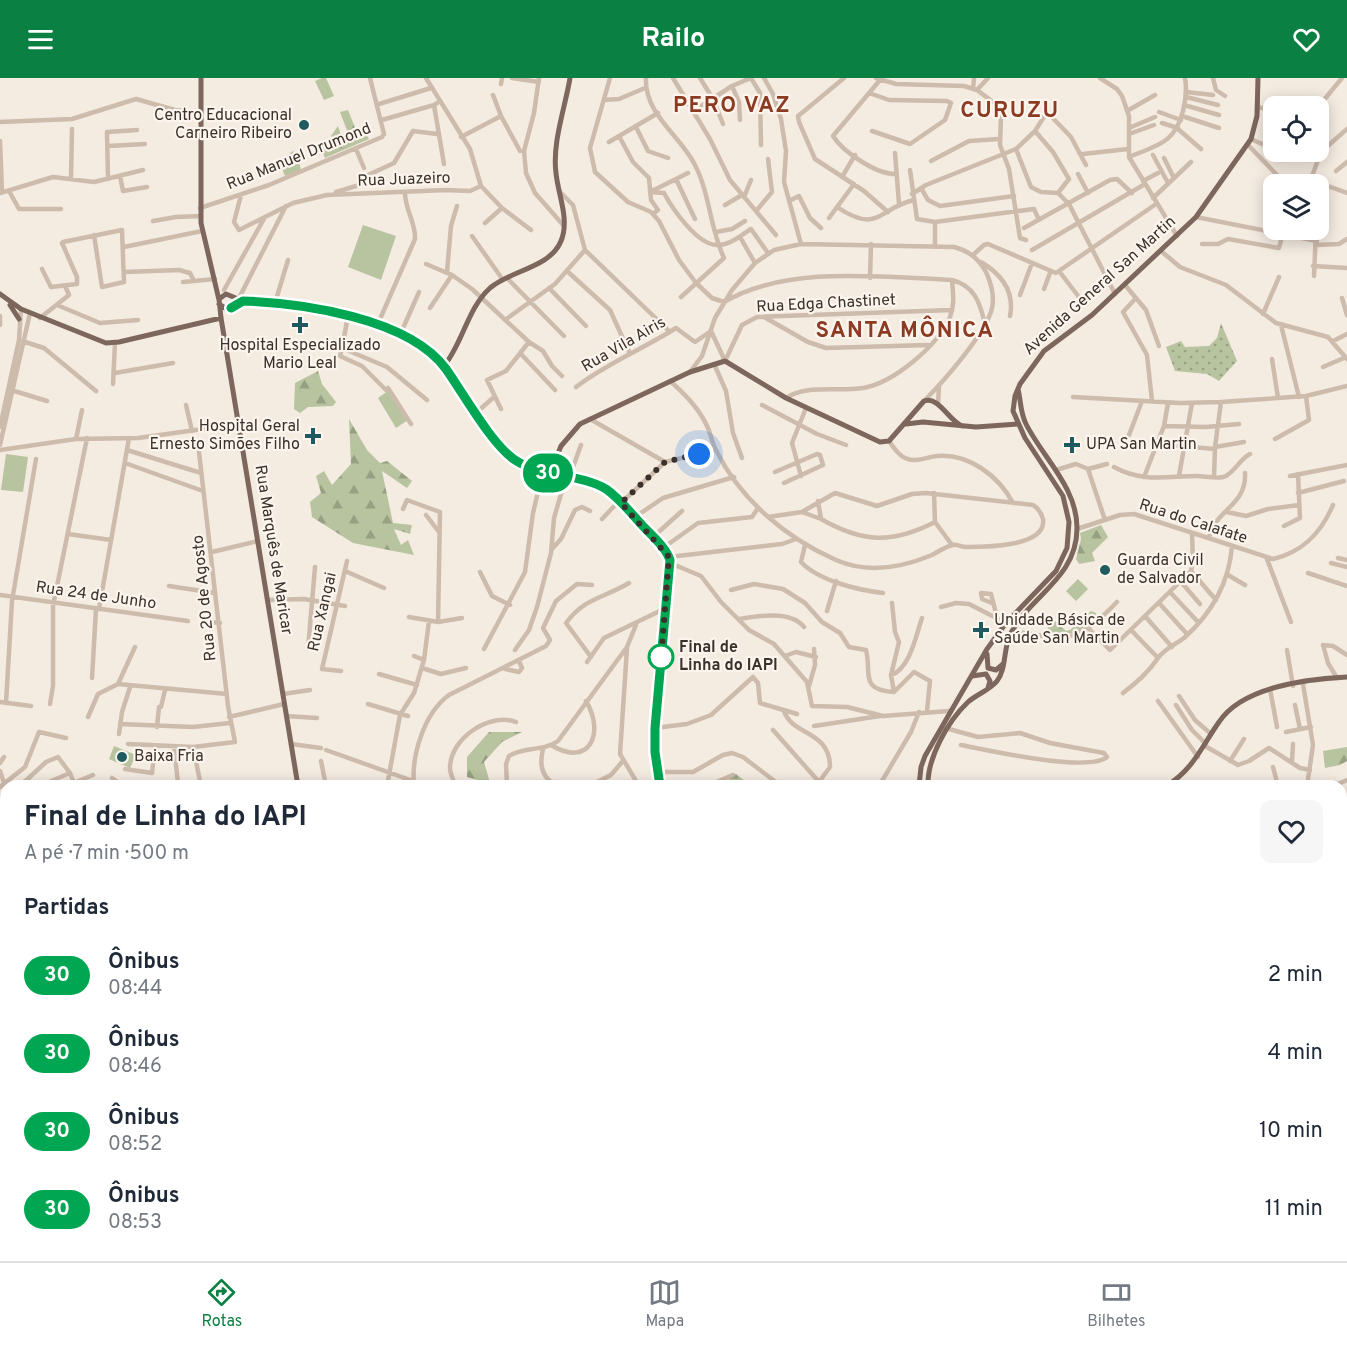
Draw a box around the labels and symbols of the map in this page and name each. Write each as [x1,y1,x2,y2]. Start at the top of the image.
district label: PERO VAZ [673,93,791,120]
district label: CURUZU [960,98,1060,125]
place label: Centro Educacional Carneiro Ribeiro [154,106,292,144]
marker: Centro Educacional Carneiro Ribeiro [297,118,311,132]
street label: Rua Manuel Drumond [224,119,374,195]
street label: Rua Juazeiro [357,168,451,192]
street label: Avenida General San Martin [1020,212,1180,360]
street label: Rua Edga Chastinet [756,290,896,318]
street label: Rua Vila Airis [578,313,670,377]
district label: SANTA MÔNICA [816,315,994,345]
marker: Hospital Especializado Mario Leal [291,316,309,334]
place label: Hospital Especializado Mario Leal [219,336,381,374]
place label: Hospital Geral Ernesto Simões Filho [149,417,300,455]
marker: Hospital Geral Ernesto Simões Filho [304,427,322,445]
place label: UPA San Martin [1086,435,1197,455]
marker: UPA San Martin [1063,436,1081,454]
your location [684,439,714,469]
line badge: 30 [521,454,575,492]
street label: Rua Marquês de Maricar [250,464,296,636]
street label: Rua do Calafate [1136,495,1250,549]
street label: Rua 20 de Agosto [188,534,222,662]
place label: Guarda Civil de Salvador [1117,551,1204,589]
marker: Guarda Civil de Salvador [1098,563,1112,577]
street label: Rua Xangai [304,570,342,654]
street label: Rua 24 de Junho [34,578,158,614]
place label: Unidade Básica de Saúde San Martin [994,611,1125,649]
marker: Unidade Básica de Saúde San Martin [972,621,990,639]
place label: Final de Linha do IAPI [679,638,778,676]
marker: Final de Linha do IAPI [648,644,674,670]
place label: Baixa Fria [134,747,204,767]
marker: Baixa Fria [115,750,129,764]

